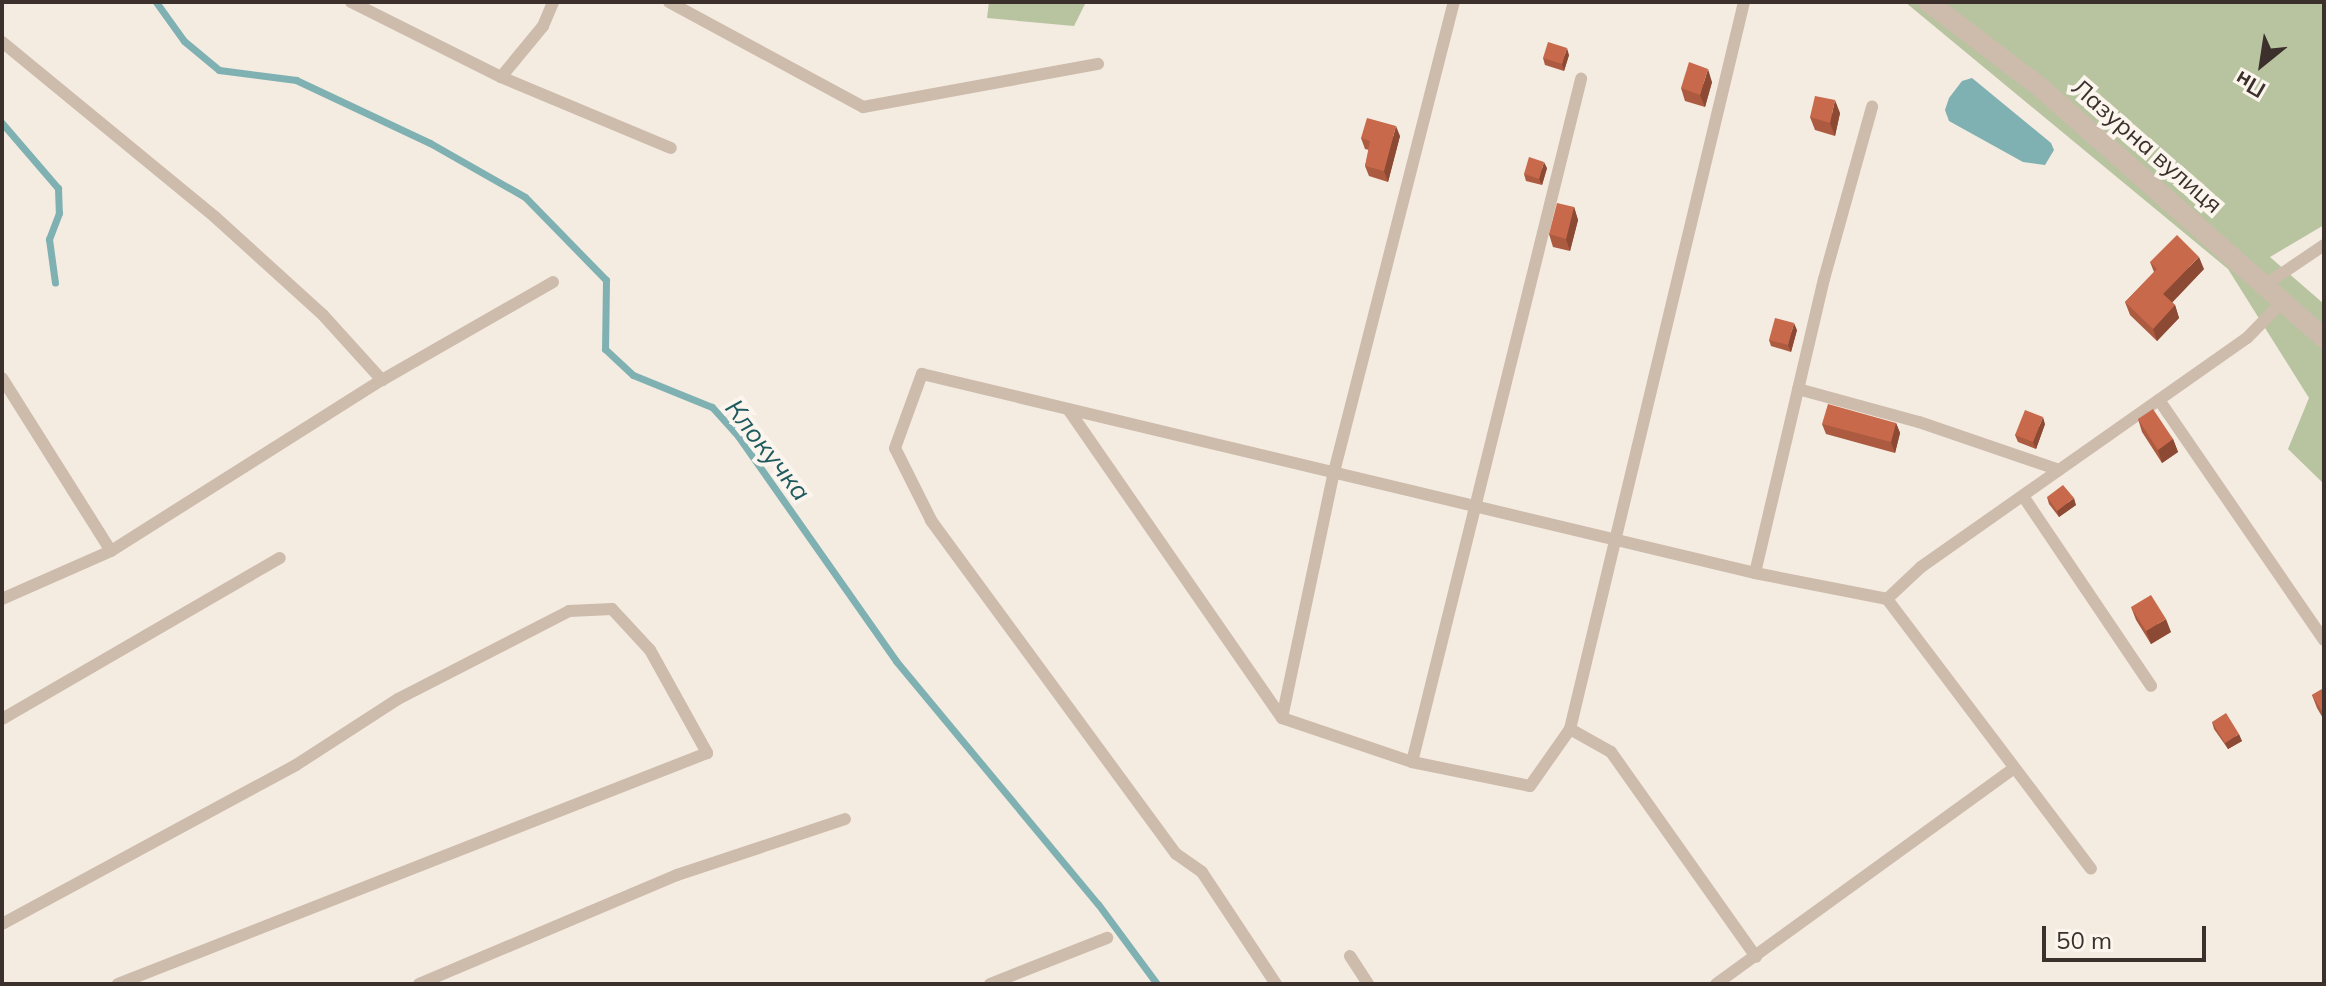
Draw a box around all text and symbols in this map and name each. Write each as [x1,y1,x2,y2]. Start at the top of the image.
north arrow [2222,24,2302,104]
text: Пн [2230,65,2270,105]
street label: Лазурна вулиця [2066,73,2228,219]
water label: Клокучка [719,393,817,507]
scale bar [2046,910,2210,960]
text: 50 m [2056,925,2112,955]

